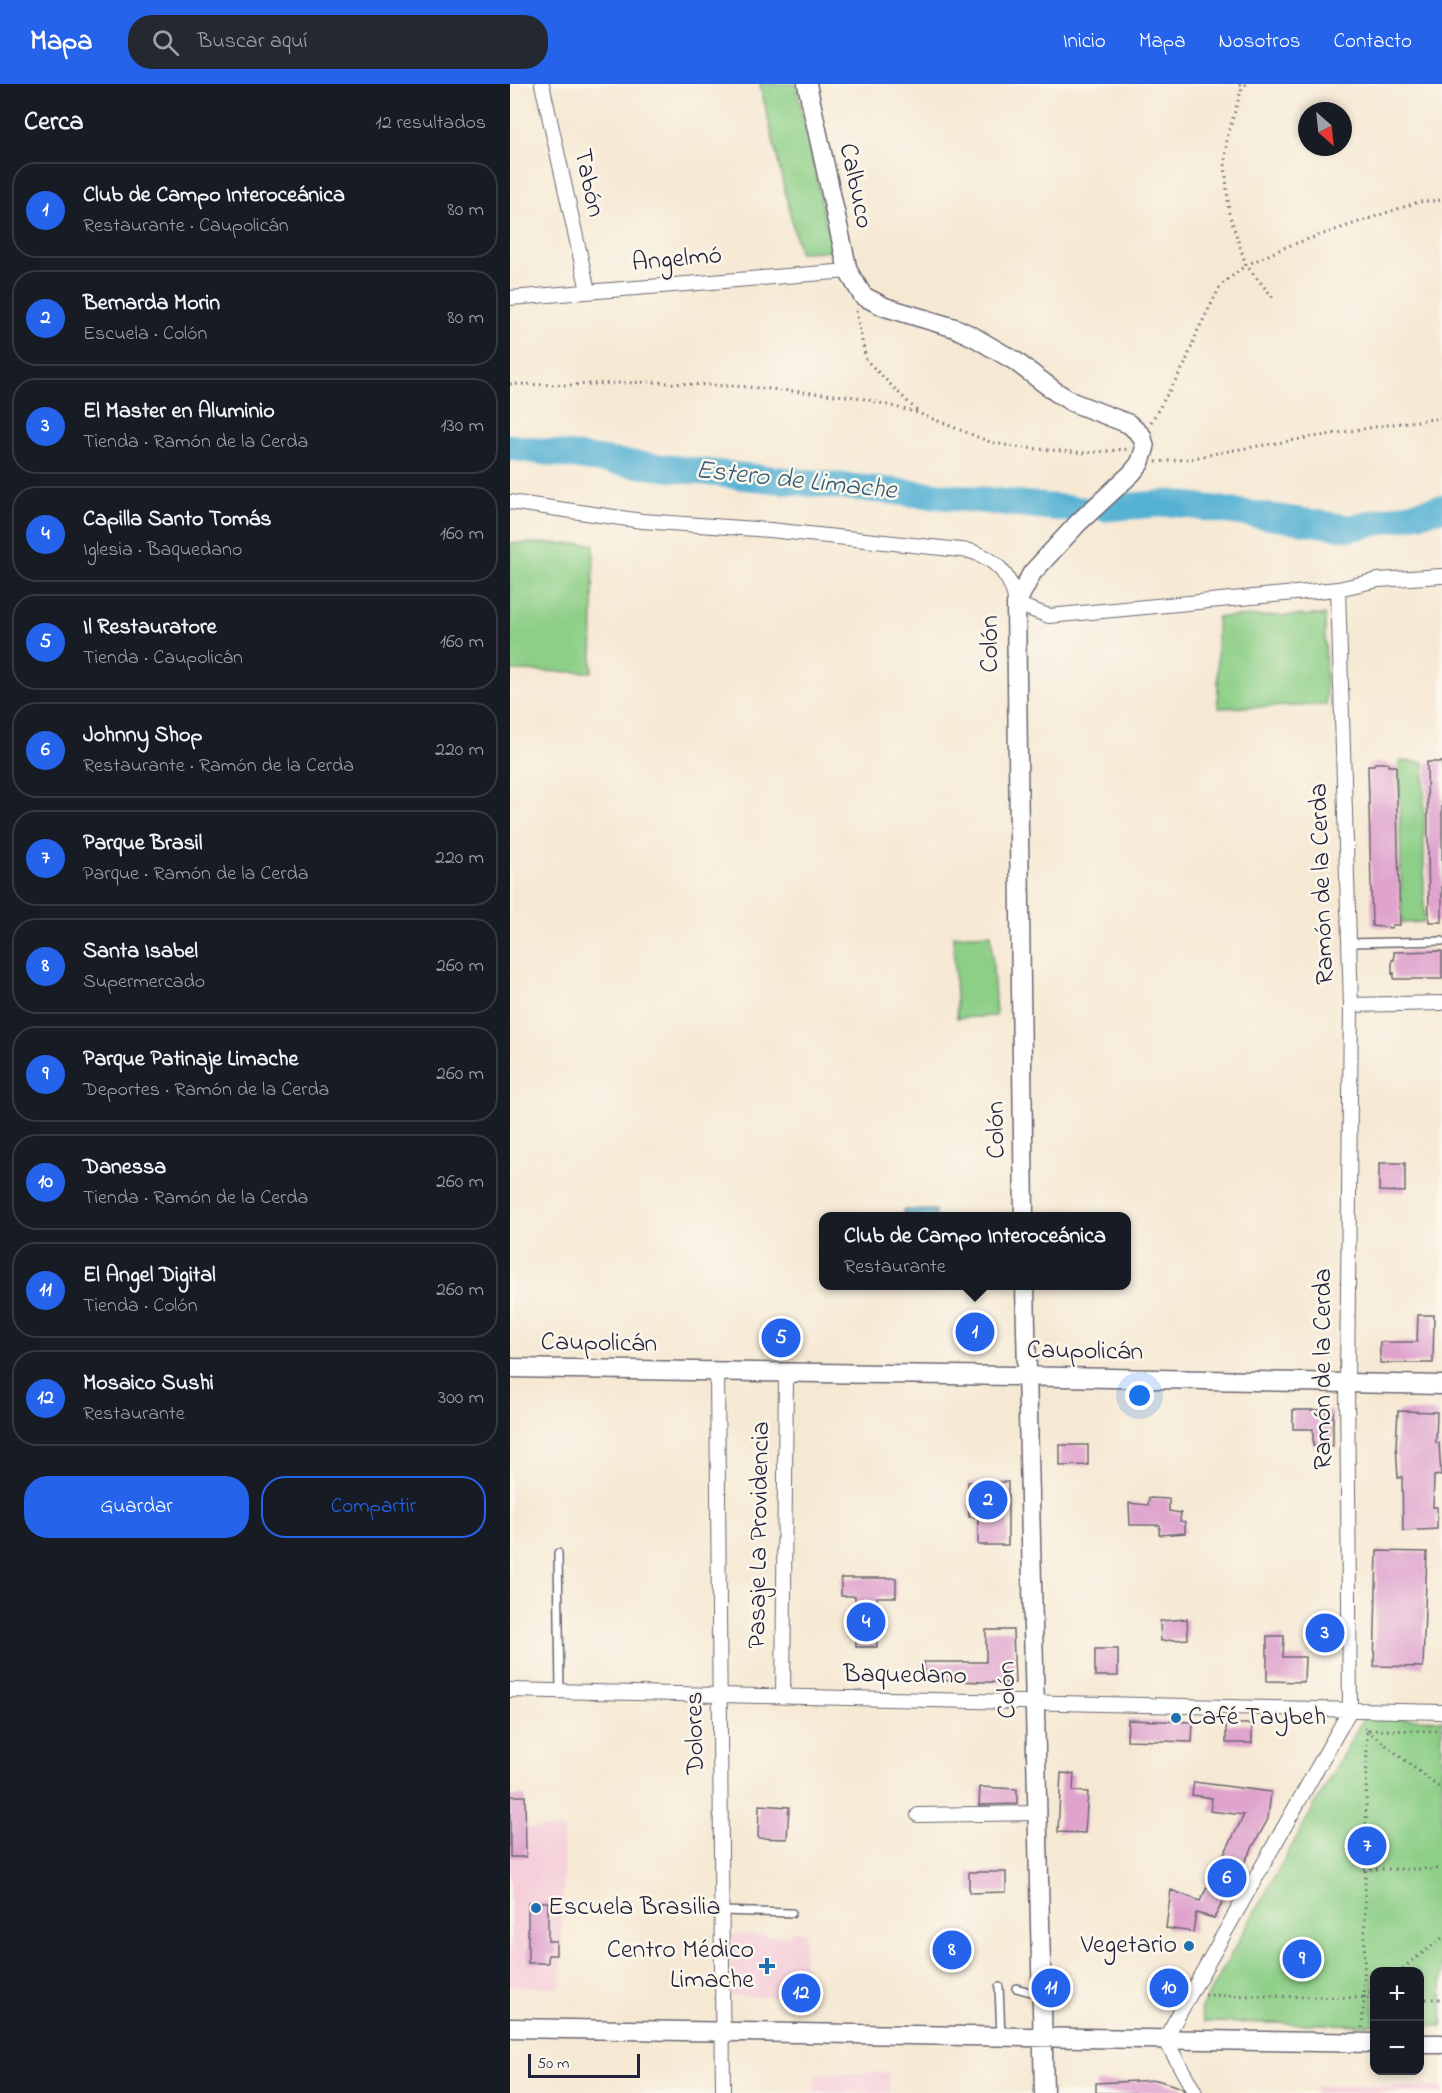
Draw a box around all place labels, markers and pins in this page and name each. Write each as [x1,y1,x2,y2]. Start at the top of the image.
pin: 1 [956,1310,994,1354]
pin: 5 [762,1316,800,1360]
pin: 2 [968,1478,1008,1522]
pin: 4 [846,1600,886,1644]
pin: 3 [1306,1610,1344,1656]
place label: Café Taybeh [1188,1699,1326,1737]
marker: Café Taybeh [1169,1711,1183,1725]
pin: 7 [1348,1824,1386,1868]
pin: 6 [1208,1856,1246,1900]
place label: Escuela Brasilia [548,1889,720,1927]
marker: Escuela Brasilia [529,1901,543,1915]
place label: Vegetario [1080,1927,1177,1965]
pin: 8 [932,1928,972,1972]
place label: Centro Médico Limache [607,1932,754,2000]
pin: 9 [1282,1936,1322,1982]
marker: Vegetario [1182,1939,1196,1953]
marker: Centro Médico Limache [758,1957,776,1975]
pin: 11 [1032,1966,1070,2010]
pin: 10 [1150,1966,1188,2010]
pin: 12 [782,1970,820,2016]

